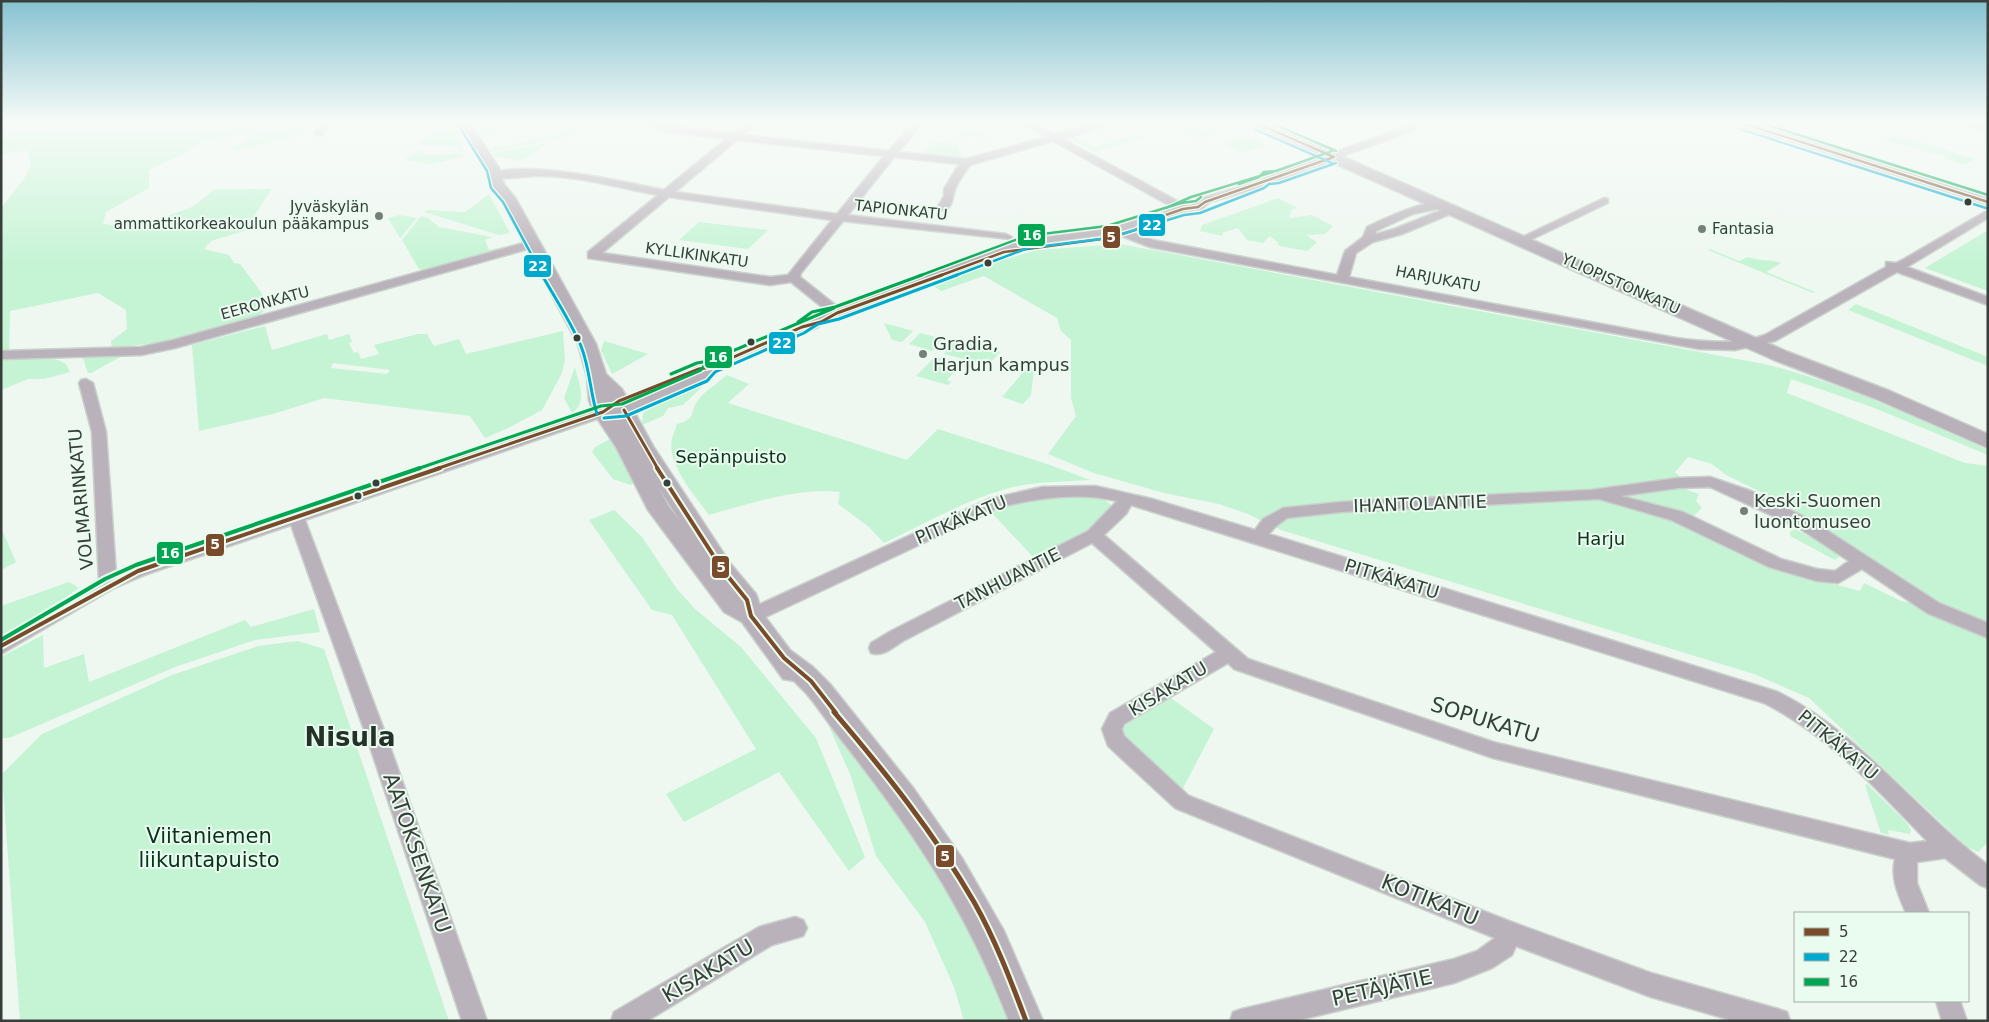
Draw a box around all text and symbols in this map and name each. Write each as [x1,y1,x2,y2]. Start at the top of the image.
street label: TAPIONKATU [853,196,948,224]
unlabelled marker [1963,197,1973,207]
place label: Jyväskylän ammattikorkeakoulun pääkampus [114,198,369,233]
marker: Jyväskylän ammattikorkeakoulun pääkampus [373,210,385,222]
line badge: 22 [1138,213,1166,237]
text: 22 [1142,217,1162,233]
place label: Fantasia [1712,220,1774,238]
line badge: 16 [1017,223,1046,247]
marker: Fantasia [1696,223,1708,235]
line badge: 5 [1102,225,1121,249]
text: 16 [1022,227,1042,243]
text: 5 [1106,229,1116,245]
street label: KYLLIKINKATU [644,239,750,271]
street label: YLIOPISTONKATU [1558,249,1683,318]
line badge: 22 [523,254,552,278]
text: 22 [528,258,548,274]
unlabelled marker [983,258,993,268]
street label: HARJUKATU [1394,262,1482,296]
street label: EERONKATU [219,283,311,323]
line badge: 22 [768,331,796,355]
unlabelled marker [572,333,582,343]
place label: Gradia, Harjun kampus [933,333,1069,375]
text: 22 [772,335,792,351]
unlabelled marker [746,337,756,347]
line badge: 16 [704,345,733,369]
marker: Gradia, Harjun kampus [917,348,929,360]
text: 16 [708,349,728,365]
street label: VOLMARINKATU [64,427,97,571]
park label: Sepänpuisto [675,446,787,467]
unlabelled marker [371,478,381,488]
unlabelled marker [662,478,672,488]
place label: Keski-Suomen luontomuseo [1754,490,1881,532]
unlabelled marker [353,491,363,501]
street label: PITKÄKATU [912,491,1010,548]
street label: IHANTOLANTIE [1353,491,1487,516]
marker: Keski-Suomen luontomuseo [1738,505,1750,517]
park label: Harju [1577,528,1625,549]
line badge: 5 [205,533,225,557]
text: 5 [210,536,220,552]
line badge: 16 [156,541,184,565]
street label: TANHUANTIE [951,543,1064,615]
text: 16 [160,545,180,561]
street label: PITKÄKATU [1342,554,1442,603]
line badge: 5 [711,555,730,579]
text: 5 [716,559,726,575]
street label: KISAKATU [1125,657,1211,720]
street label: SOPUKATU [1428,692,1542,748]
street label: PITKÄKATU [1794,705,1882,784]
district label: Nisula [304,722,396,752]
street label: AATOKSENKATU [378,770,456,936]
park label: Viitaniemen liikuntapuisto [138,824,280,872]
line badge: 5 [935,844,955,868]
text: 5 [940,848,950,864]
street label: KOTIKATU [1378,870,1482,930]
legend [1794,912,1969,1002]
text: 5 [1839,923,1849,941]
street label: KISAKATU [658,934,758,1008]
text: 22 [1839,948,1858,966]
street label: PETÄJÄTIE [1329,964,1435,1011]
text: 16 [1839,973,1858,991]

